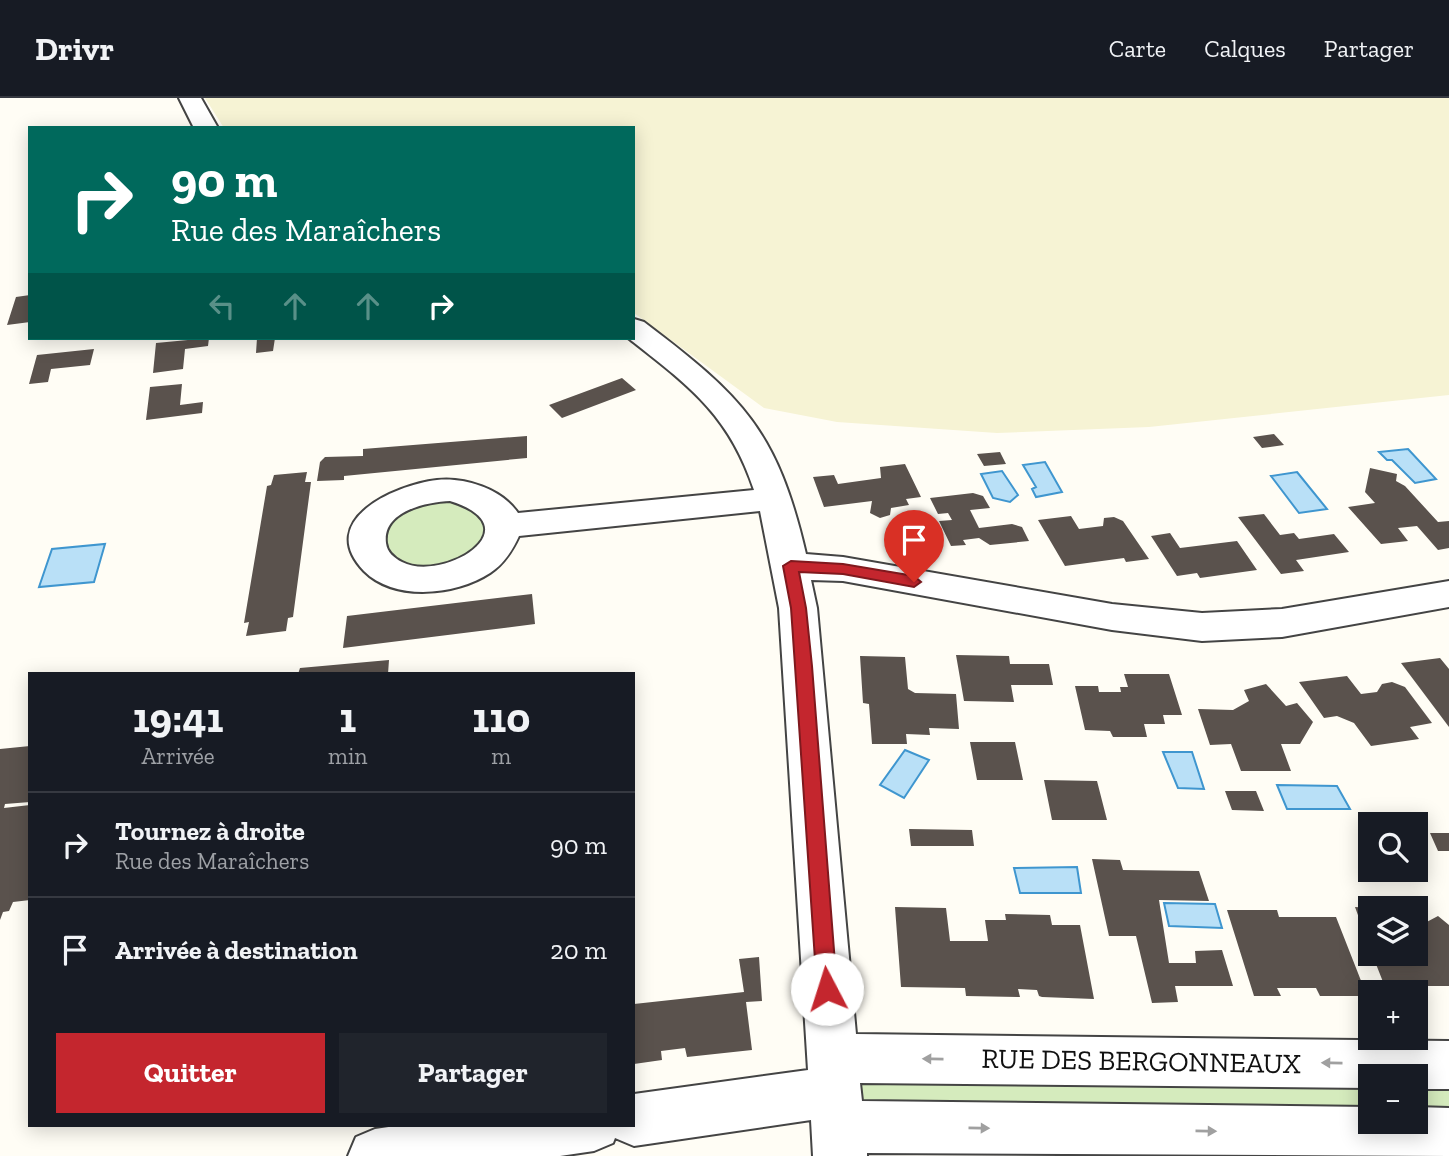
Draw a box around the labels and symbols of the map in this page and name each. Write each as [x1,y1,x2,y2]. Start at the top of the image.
pin [884,510,944,582]
position arrow [790,952,864,1026]
street label: RUE DES BERGONNEAUX [981,1042,1301,1080]
one-way arrow [922,1053,944,1065]
one-way arrow [1321,1058,1343,1069]
one-way arrow [968,1123,990,1134]
one-way arrow [1196,1125,1218,1137]

